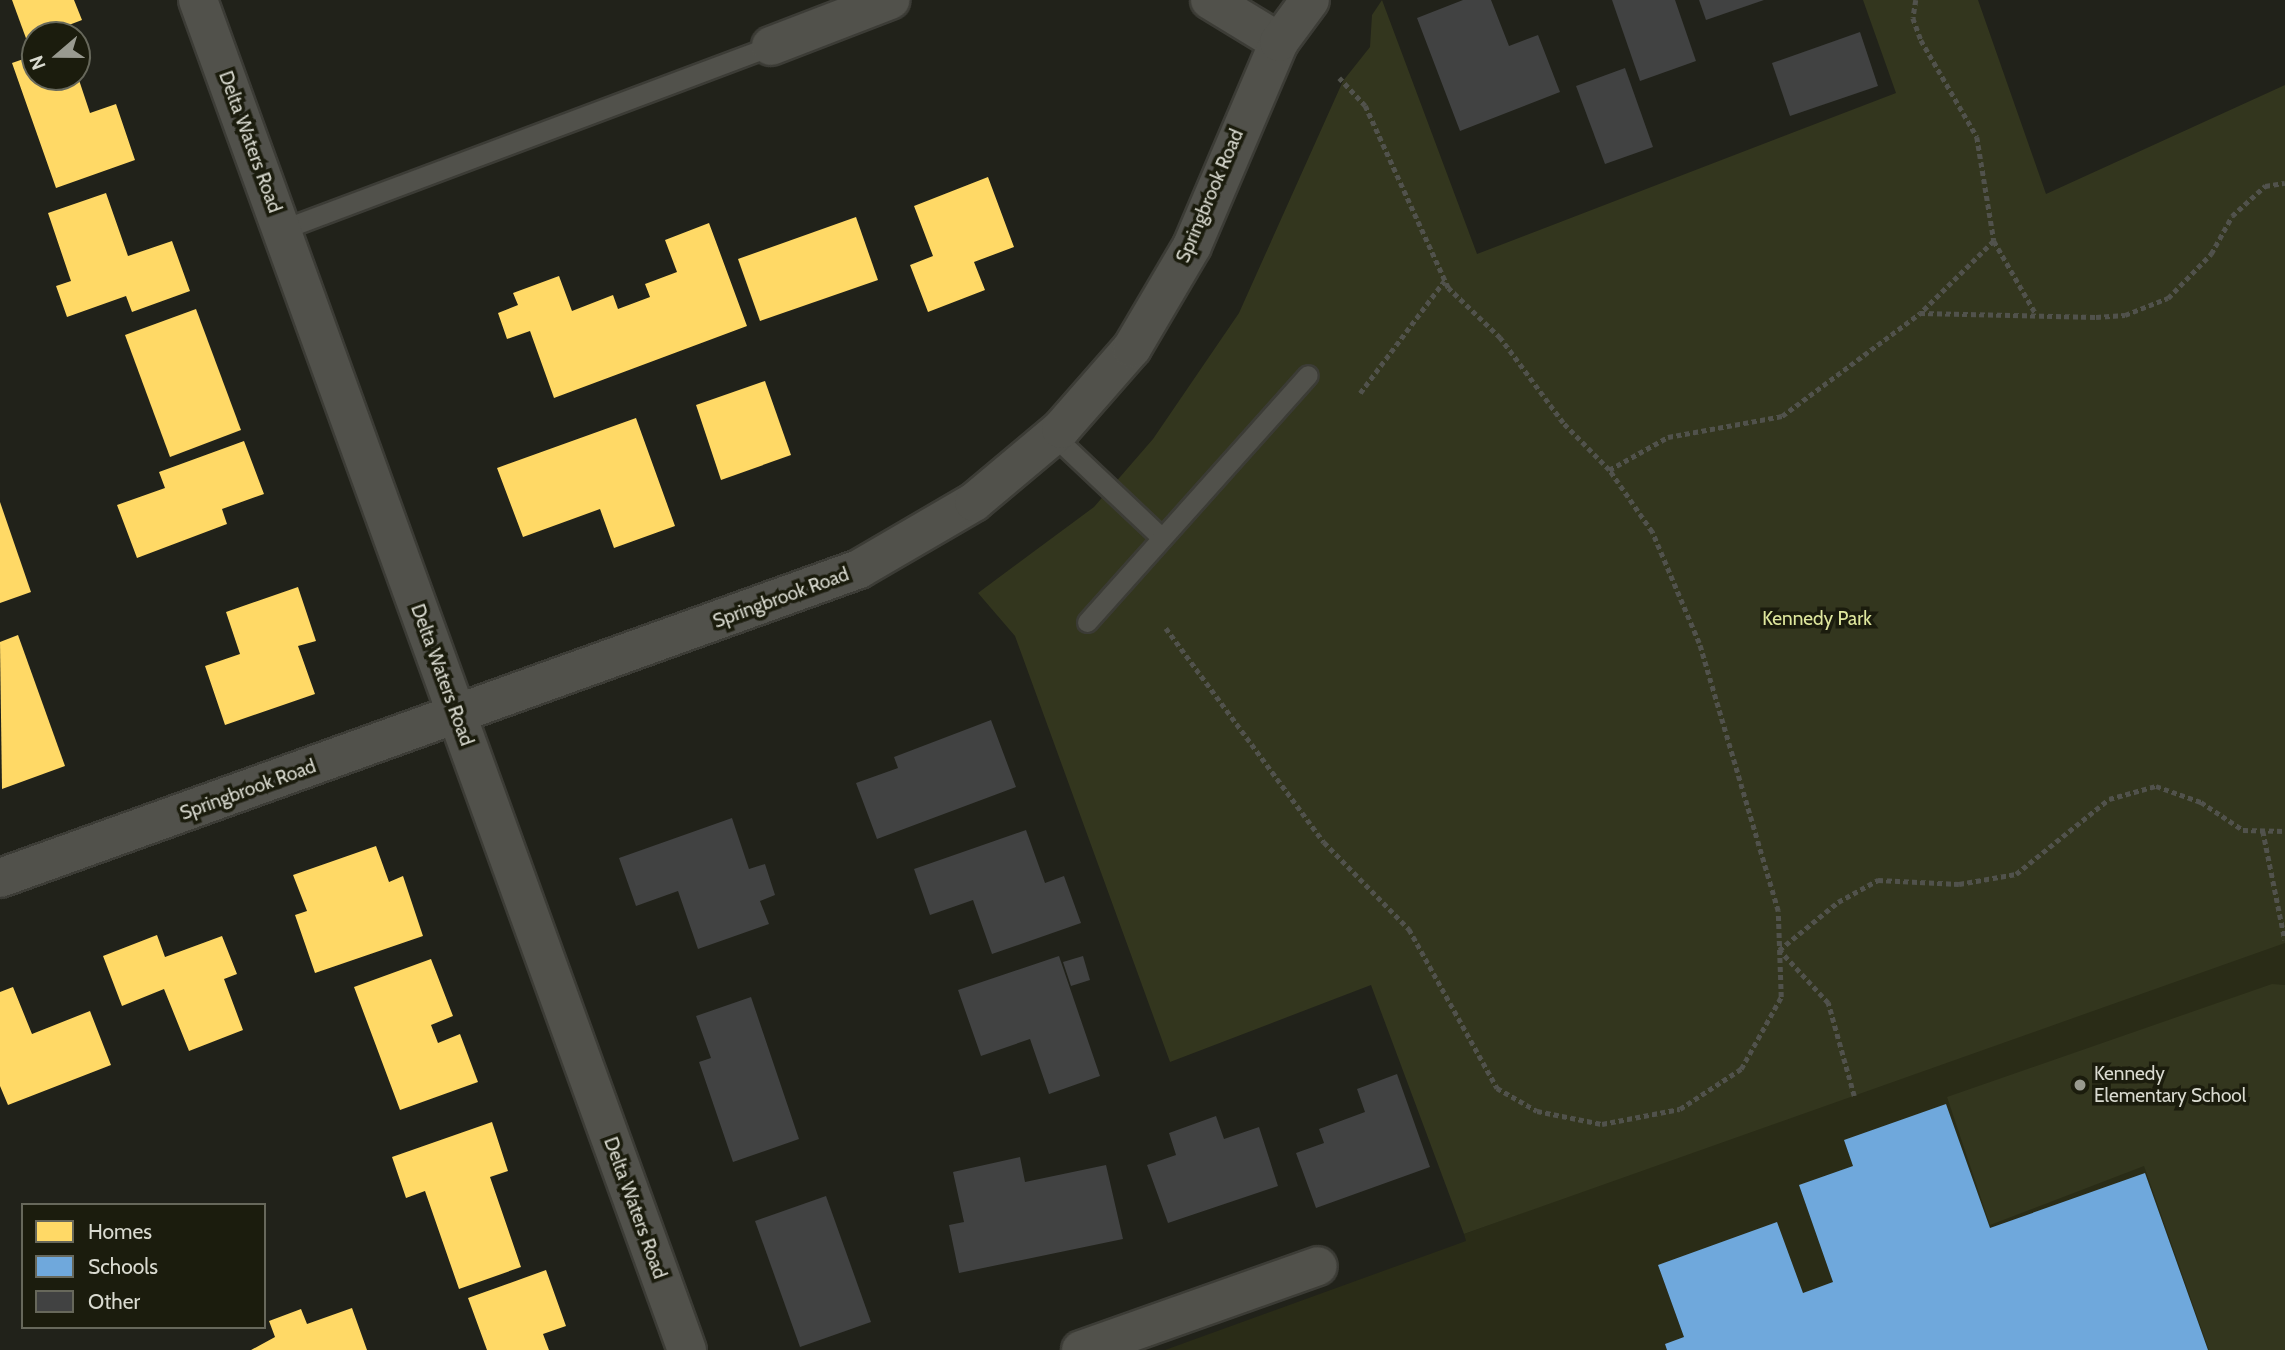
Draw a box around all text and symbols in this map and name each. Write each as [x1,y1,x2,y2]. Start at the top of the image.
north arrow [21,21,91,91]
text: N [25,52,51,73]
street label: Delta Waters Road [214,68,286,216]
street label: Springbrook Road [1172,126,1248,266]
street label: Springbrook Road [710,563,852,633]
street label: Delta Waters Road [406,601,478,749]
park label: Kennedy Park [1762,608,1872,630]
street label: Springbrook Road [177,755,319,825]
place label: Kennedy Elementary School [2094,1063,2246,1107]
marker: Kennedy Elementary School [2072,1077,2088,1093]
street label: Delta Waters Road [599,1134,671,1282]
legend [21,1203,266,1329]
text: Homes [88,1219,152,1244]
text: Schools [88,1254,158,1279]
text: Other [88,1289,140,1314]

